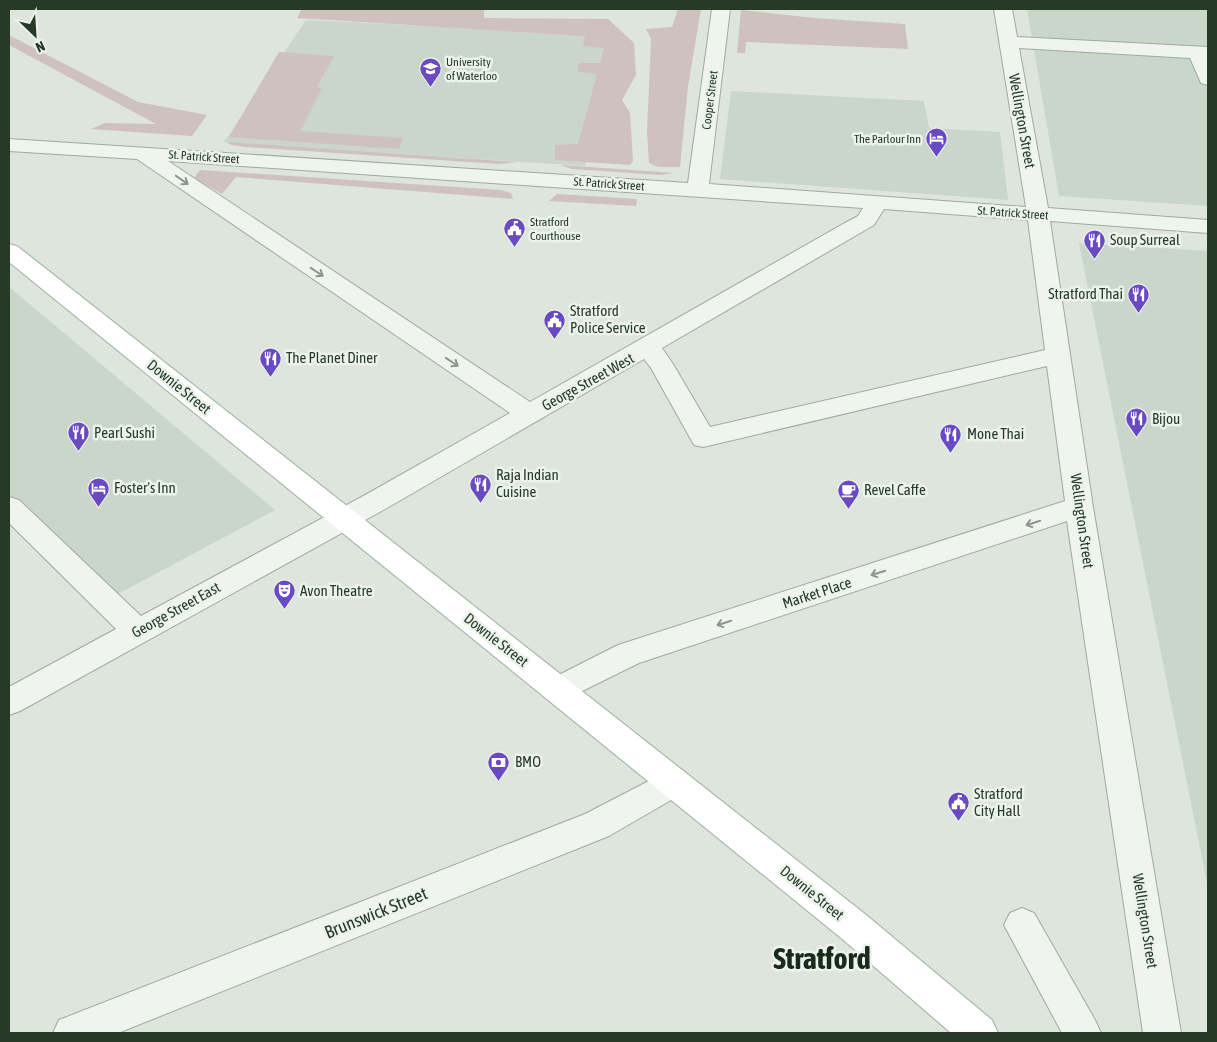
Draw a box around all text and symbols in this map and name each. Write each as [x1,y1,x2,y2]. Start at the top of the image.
north arrow [10,10,60,60]
text: N [33,38,48,56]
place label: University of Waterloo [446,55,498,83]
school or university icon: University of Waterloo [418,57,442,88]
street label: Cooper Street [699,69,721,130]
street label: Wellington Street [1006,72,1039,170]
hotel icon: The Parlour Inn [925,127,949,158]
place label: The Parlour Inn [854,132,921,146]
street label: St. Patrick Street [168,148,240,166]
one-way arrow [175,175,189,185]
street label: St. Patrick Street [573,175,645,193]
street label: St. Patrick Street [977,204,1049,222]
place label: Stratford Courthouse [530,215,581,243]
public building icon: Stratford Courthouse [502,217,526,248]
restaurant icon: Soup Surreal [1082,228,1106,259]
place label: Soup Surreal [1110,231,1180,248]
one-way arrow [309,267,323,277]
restaurant icon: Stratford Thai [1127,282,1151,313]
place label: Stratford Thai [1048,285,1123,302]
place label: Stratford Police Service [570,302,646,336]
public building icon: Stratford Police Service [542,308,566,339]
restaurant icon: The Planet Diner [258,346,282,377]
place label: The Planet Diner [286,349,378,366]
street label: George Street West [539,349,637,414]
street label: Downie Street [144,356,214,417]
one-way arrow [444,358,458,368]
restaurant icon: Bijou [1124,407,1148,438]
place label: Bijou [1152,410,1180,427]
restaurant icon: Pearl Sushi [66,421,90,452]
restaurant icon: Mone Thai [939,422,963,453]
place label: Pearl Sushi [94,424,155,441]
place label: Mone Thai [967,425,1024,442]
place label: Raja Indian Cuisine [496,466,559,500]
restaurant icon: Raja Indian Cuisine [468,472,492,503]
street label: Wellington Street [1067,472,1098,570]
hotel icon: Foster's Inn [86,476,110,507]
cafe icon: Revel Caffe [836,478,860,509]
place label: Foster's Inn [114,479,176,496]
place label: Revel Caffe [864,481,926,498]
one-way arrow [1025,518,1041,528]
one-way arrow [871,569,887,578]
street label: Market Place [780,573,854,612]
street label: George Street East [128,578,223,641]
theatre icon: Avon Theatre [272,579,296,610]
place label: Avon Theatre [300,582,373,599]
street label: Downie Street [461,609,532,670]
one-way arrow [716,619,732,628]
bank icon: BMO [487,750,511,781]
place label: BMO [515,753,541,770]
place label: Stratford City Hall [974,785,1023,819]
public building icon: Stratford City Hall [946,791,970,822]
street label: Downie Street [777,862,847,923]
street label: Wellington Street [1130,872,1161,970]
street label: Brunswick Street [321,882,430,943]
district label: Stratford [773,941,871,975]

